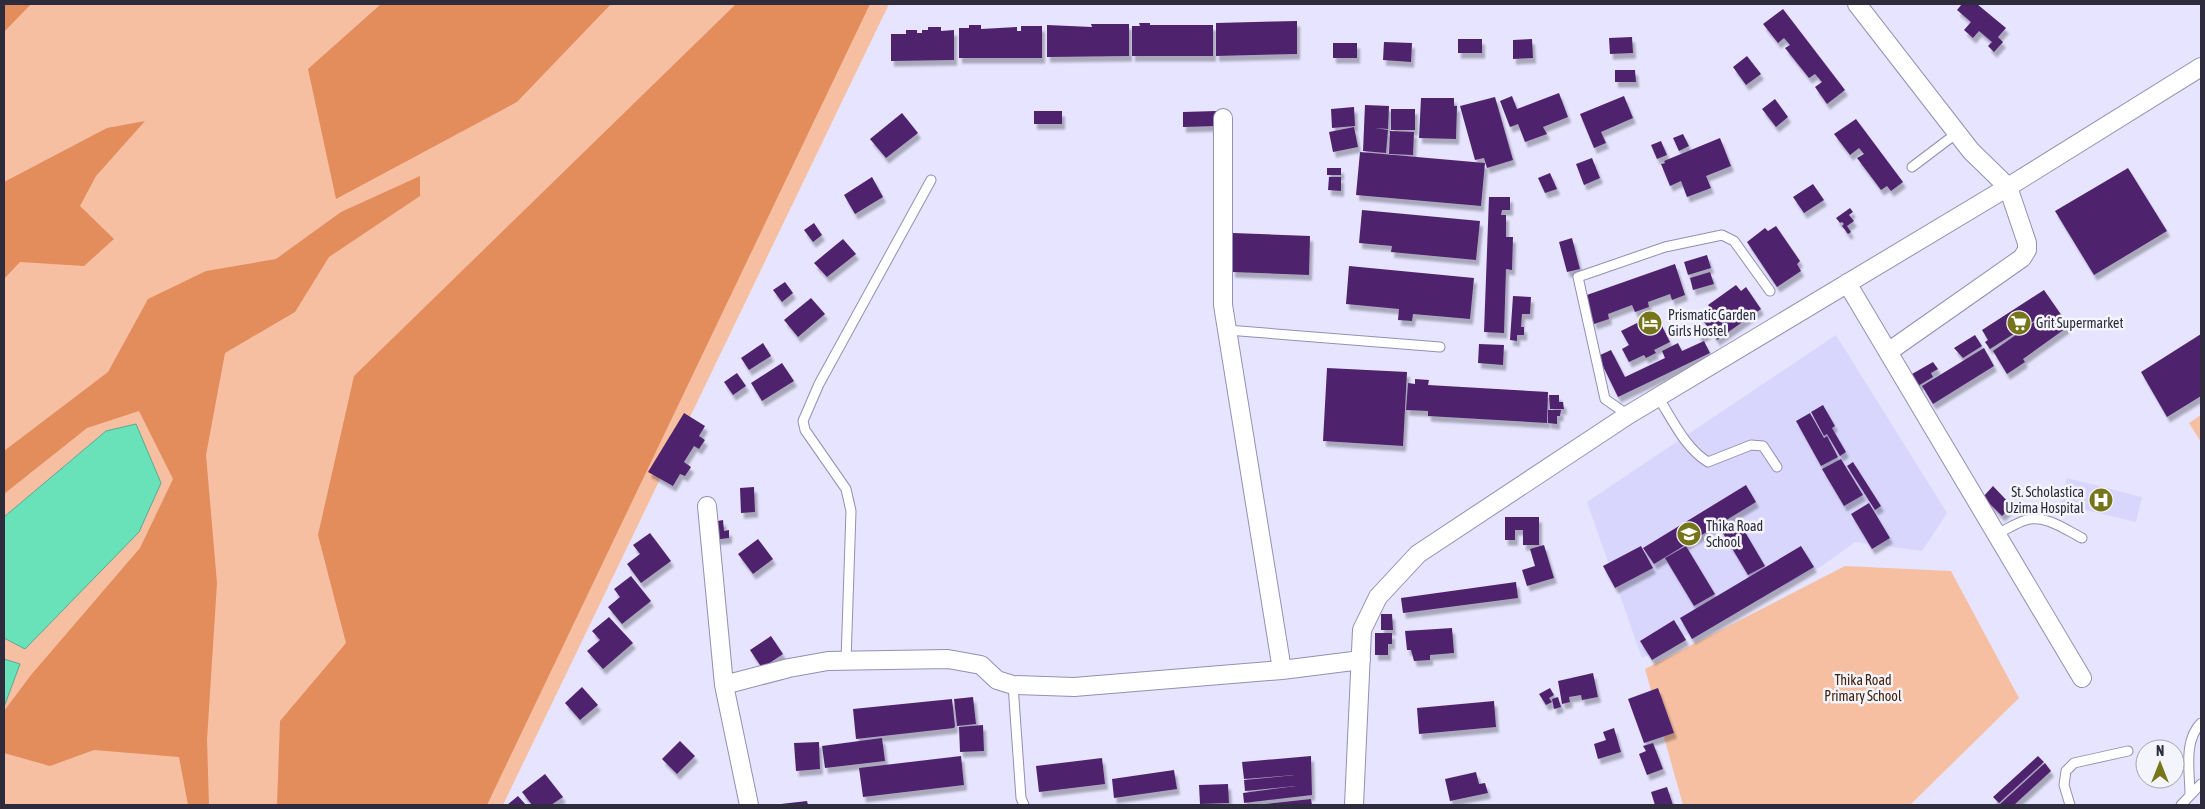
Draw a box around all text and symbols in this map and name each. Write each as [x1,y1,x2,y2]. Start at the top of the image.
place label: Prismatic Garden Girls Hostel [1668,307,1756,339]
hotel icon: Prismatic Garden Girls Hostel [1637,310,1663,336]
supermarket icon: Grit Supermarket [2006,310,2032,336]
place label: Grit Supermarket [2036,315,2123,331]
place label: St. Scholastica Uzima Hospital [2005,484,2084,516]
hospital icon: St. Scholastica Uzima Hospital [2088,487,2114,513]
place label: Thika Road School [1706,518,1763,550]
school or university icon: Thika Road School [1676,521,1702,547]
park label: Thika Road Primary School [1824,672,1902,704]
north arrow [2135,739,2185,789]
text: N [2156,743,2164,759]

